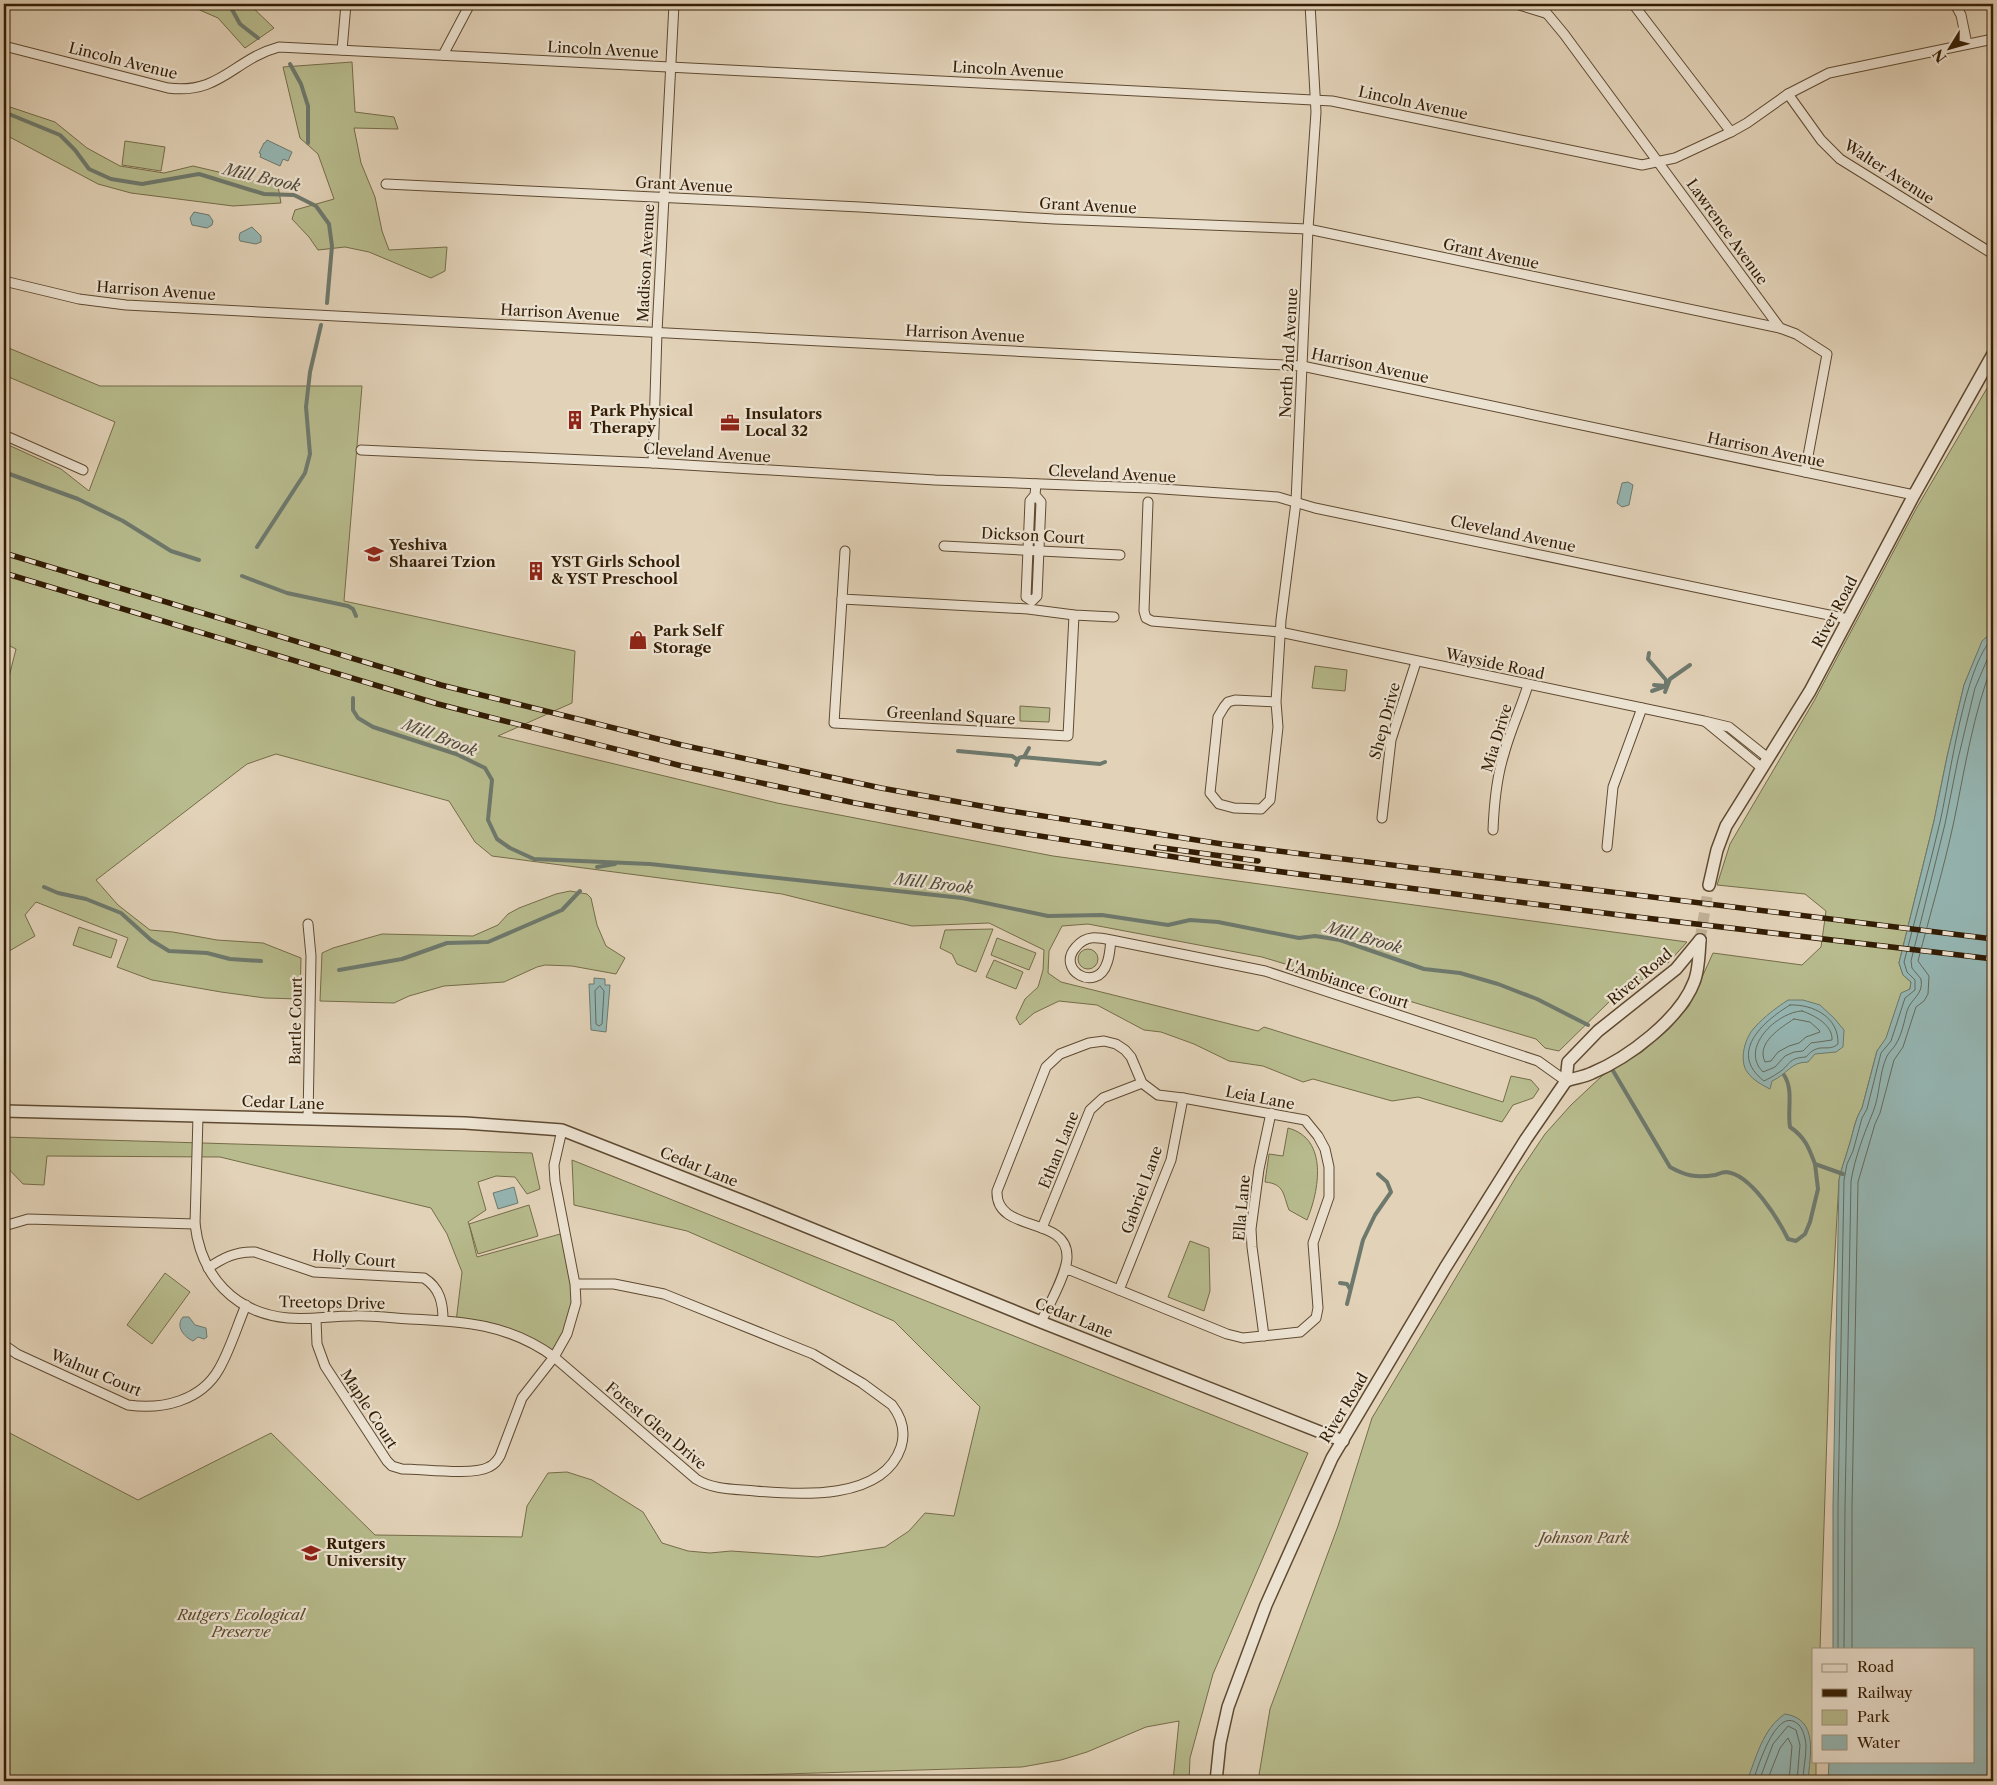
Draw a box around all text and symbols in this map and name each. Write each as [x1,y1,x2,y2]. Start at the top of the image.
north arrow [1924,22,1974,72]
street label: Lincoln Avenue [547,37,659,62]
street label: Lincoln Avenue [67,38,179,83]
text: N [1929,46,1950,66]
street label: Lincoln Avenue [952,57,1064,82]
street label: Lincoln Avenue [1357,82,1470,123]
street label: Walter Avenue [1840,135,1938,208]
water label: Mill Brook [220,158,303,196]
street label: Grant Avenue [635,172,733,197]
street label: Lawrence Avenue [1683,175,1772,289]
street label: Grant Avenue [1039,193,1137,218]
street label: Madison Avenue [633,203,658,323]
street label: Grant Avenue [1441,234,1541,273]
street label: Harrison Avenue [96,277,216,304]
street label: North 2nd Avenue [1276,288,1301,418]
street label: Harrison Avenue [500,300,620,325]
street label: Harrison Avenue [905,321,1025,346]
street label: Harrison Avenue [1310,344,1431,387]
place label: Park Physical Therapy [590,401,693,437]
place label: Insulators Local 32 [745,404,822,440]
building icon: Park Physical Therapy [564,409,586,431]
office icon: Insulators Local 32 [719,412,741,434]
street label: Harrison Avenue [1706,428,1827,471]
street label: Cleveland Avenue [643,439,771,466]
street label: Cleveland Avenue [1048,461,1176,486]
street label: Cleveland Avenue [1449,511,1578,556]
street label: Dickson Court [981,523,1086,548]
place label: Yeshiva Shaarei Tzion [388,535,496,571]
school or university icon: Yeshiva Shaarei Tzion [363,543,385,565]
place label: YST Girls School & YST Preschool [550,552,680,588]
building icon: YST Girls School & YST Preschool [525,560,547,582]
street label: River Road [1808,573,1861,651]
place label: Park Self Storage [653,621,725,657]
shop icon: Park Self Storage [627,629,649,651]
street label: Wayside Road [1443,644,1546,683]
street label: Shep Drive [1365,680,1404,761]
street label: Mia Drive [1477,701,1516,774]
street label: Greenland Square [886,703,1016,728]
water label: Mill Brook [398,713,481,761]
water label: Mill Brook [892,868,975,898]
water label: Mill Brook [1322,916,1405,958]
street label: River Road [1603,944,1676,1009]
street label: L'Ambiance Court [1283,955,1412,1013]
street label: Bartle Court [285,976,306,1065]
street label: Leia Lane [1224,1081,1296,1114]
street label: Cedar Lane [241,1092,325,1113]
street label: Ethan Lane [1034,1108,1083,1191]
street label: Cedar Lane [657,1142,741,1191]
street label: Gabriel Lane [1117,1143,1166,1236]
street label: Ella Lane [1229,1174,1254,1242]
street label: Holly Court [311,1245,397,1272]
street label: Treetops Drive [279,1292,385,1313]
street label: Cedar Lane [1032,1293,1116,1342]
street label: Walnut Court [47,1344,145,1401]
street label: Maple Court [337,1366,402,1452]
street label: River Road [1315,1369,1372,1446]
street label: Forest Glen Drive [602,1378,711,1473]
park label: Johnson Park [1535,1528,1630,1547]
place label: Rutgers University [326,1534,407,1570]
school or university icon: Rutgers University [300,1542,322,1564]
park label: Rutgers Ecological Preserve [176,1605,307,1641]
legend [1812,1648,1974,1762]
text: Road [1857,1657,1894,1676]
text: Railway [1857,1683,1913,1702]
text: Park [1857,1707,1891,1726]
text: Water [1856,1733,1901,1752]

